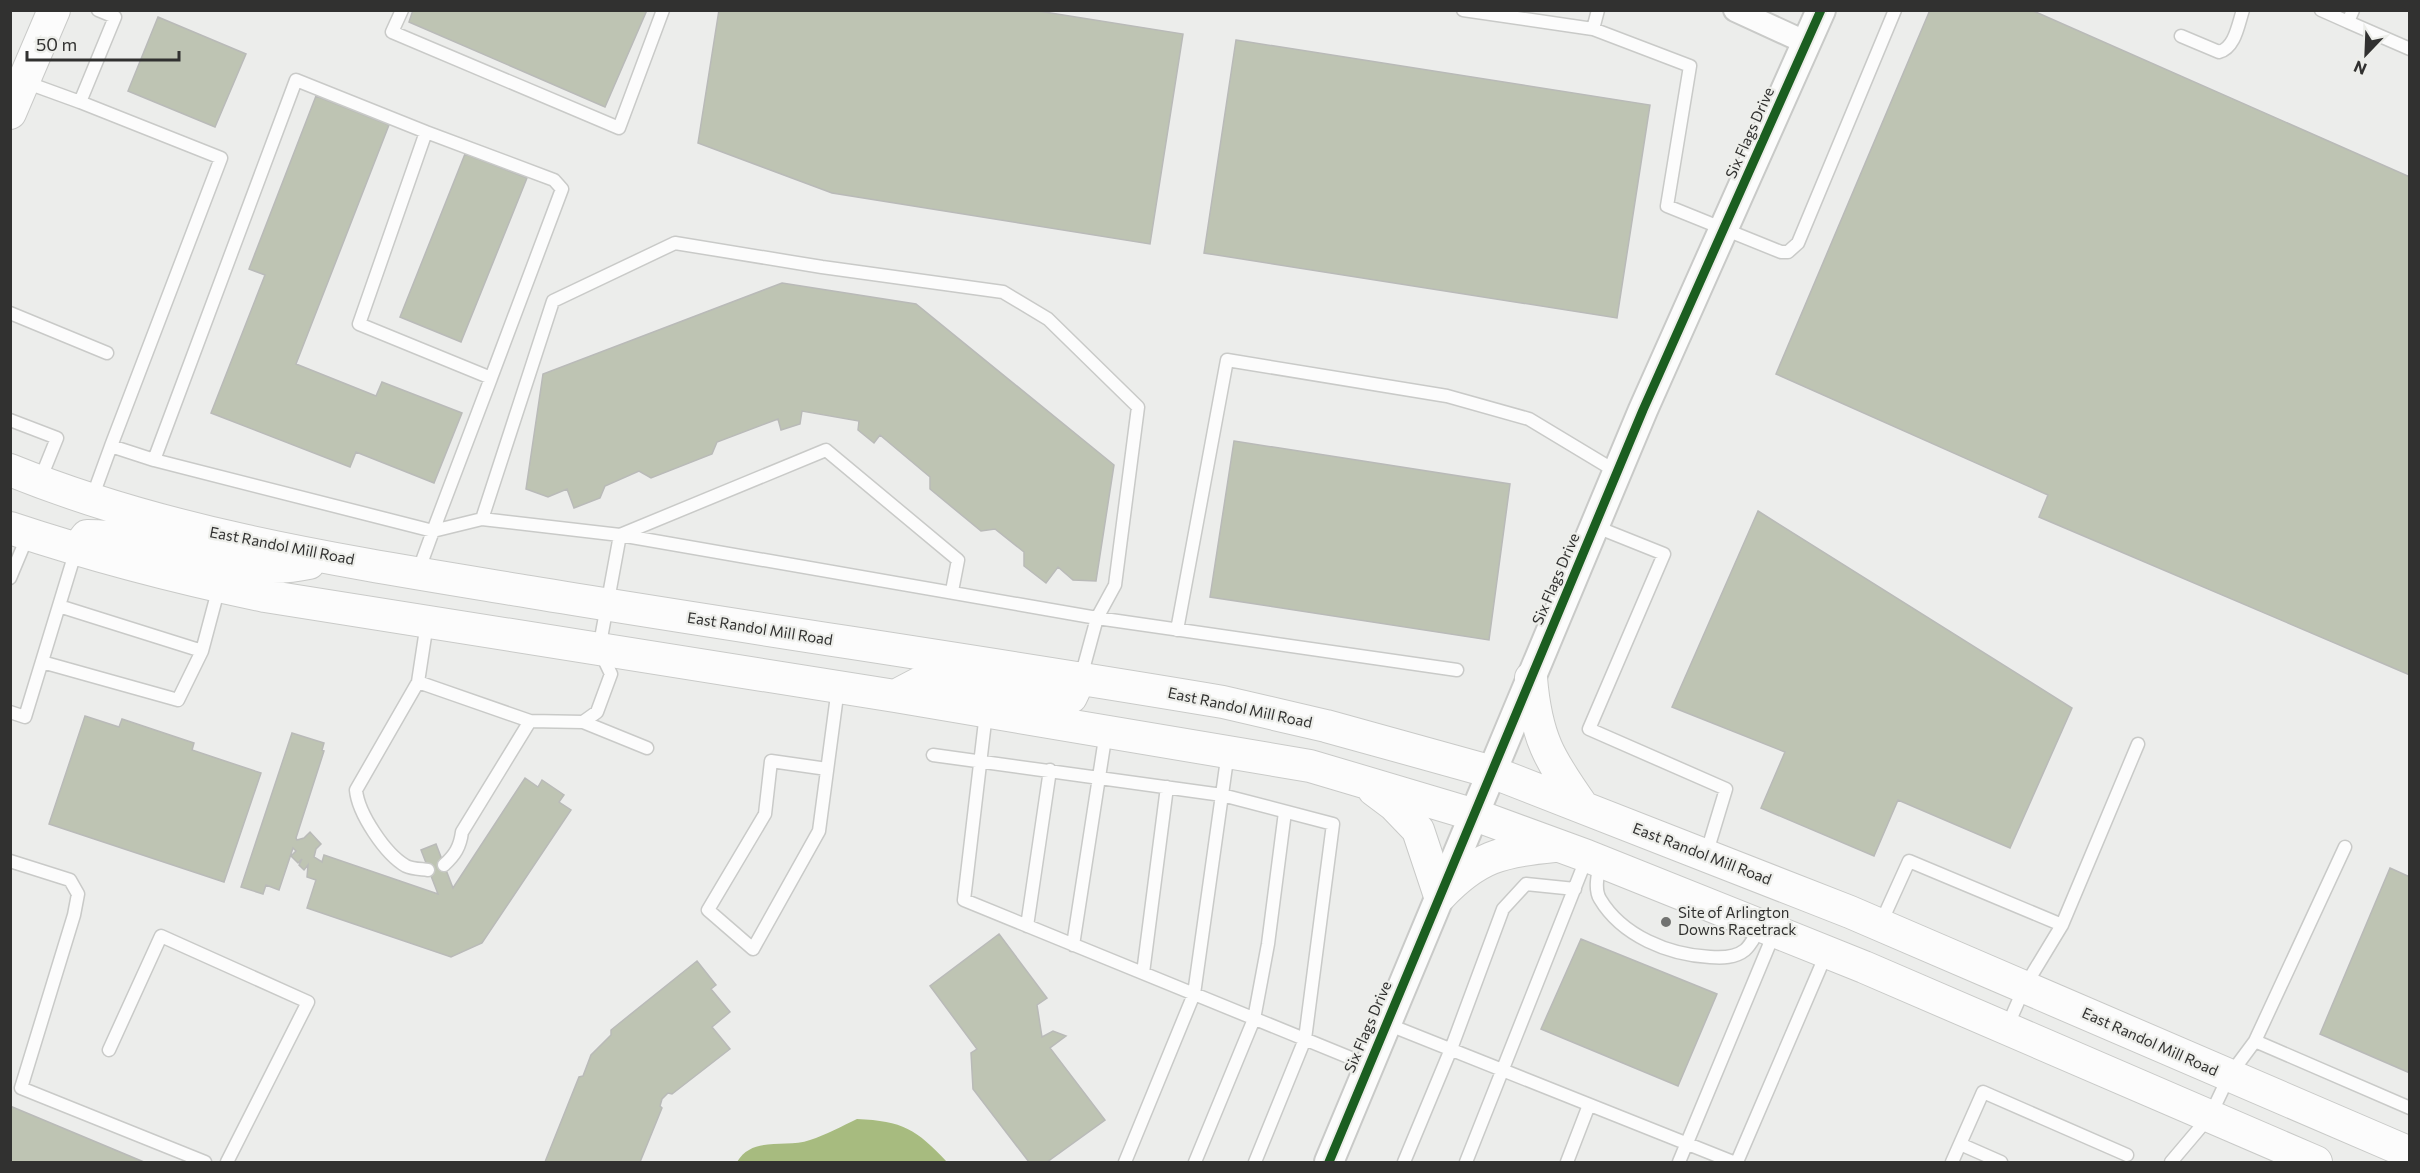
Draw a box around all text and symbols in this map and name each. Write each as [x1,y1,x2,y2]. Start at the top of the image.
scale bar [27,24,178,62]
north arrow [2336,24,2396,84]
text: 50 m [36,33,77,55]
text: N [2351,57,2369,79]
street label: Six Flags Drive [1721,84,1777,181]
street label: East Randol Mill Road [208,522,356,568]
street label: Six Flags Drive [1528,530,1583,627]
street label: East Randol Mill Road [686,608,834,648]
street label: East Randol Mill Road [1166,683,1314,731]
street label: East Randol Mill Road [1630,818,1774,888]
place label: Site of Arlington Downs Racetrack [1678,903,1797,938]
marker: Site of Arlington Downs Racetrack [1659,915,1673,929]
street label: Six Flags Drive [1340,978,1395,1075]
street label: East Randol Mill Road [2080,1003,2221,1079]

